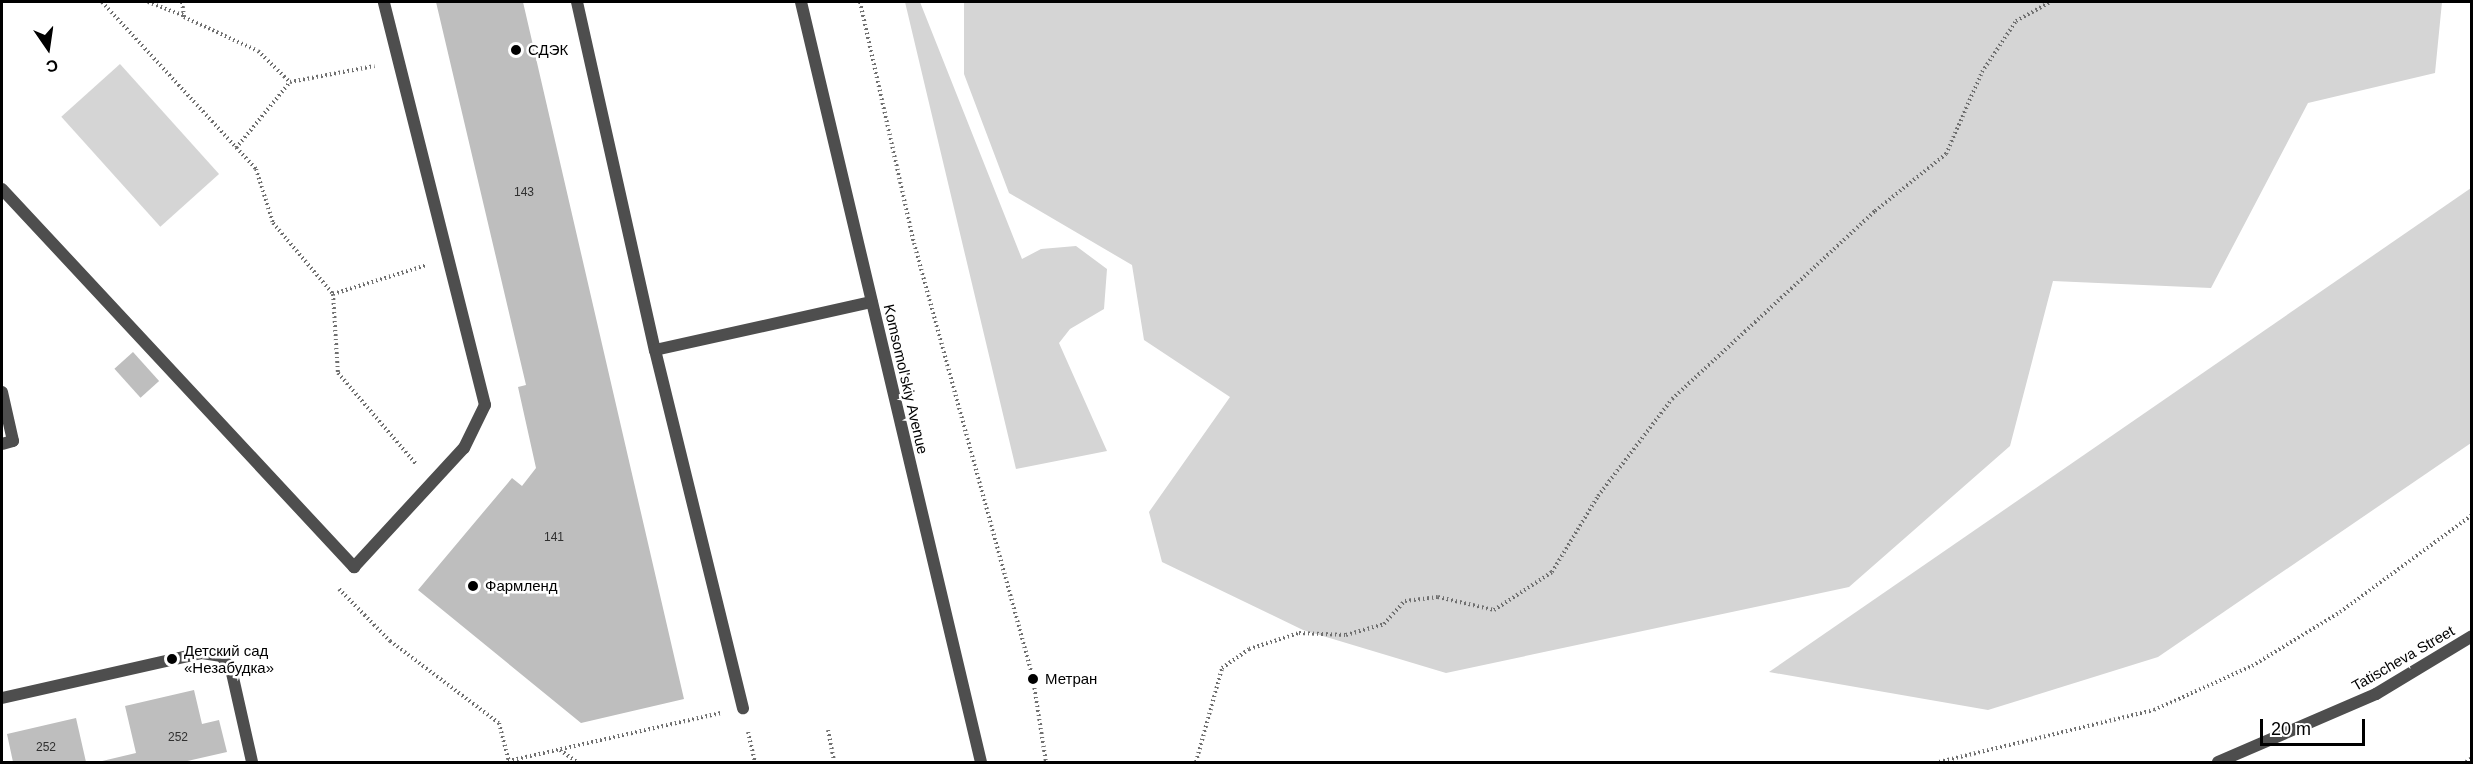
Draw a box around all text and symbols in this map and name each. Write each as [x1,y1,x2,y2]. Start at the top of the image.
north arrow [18,18,78,78]
place label: СДЭК [528,41,568,59]
marker: СДЭК [509,43,523,57]
text: С [45,56,60,76]
house number: 143 [514,186,534,200]
street label: Komsomol'skiy Avenue [880,302,932,456]
house number: 141 [544,531,564,545]
place label: Фармленд [485,577,558,595]
marker: Фармленд [466,579,480,593]
street label: Tatischeva Street [2349,621,2457,695]
place label: Детский сад «Незабудка» [184,641,274,676]
marker: Детский сад «Незабудка» [165,652,179,666]
place label: Метран [1045,670,1097,688]
marker: Метран [1026,672,1040,686]
scale bar [2263,707,2368,745]
text: 20 m [2271,719,2311,739]
house number: 252 [168,731,188,745]
house number: 252 [36,741,56,755]

